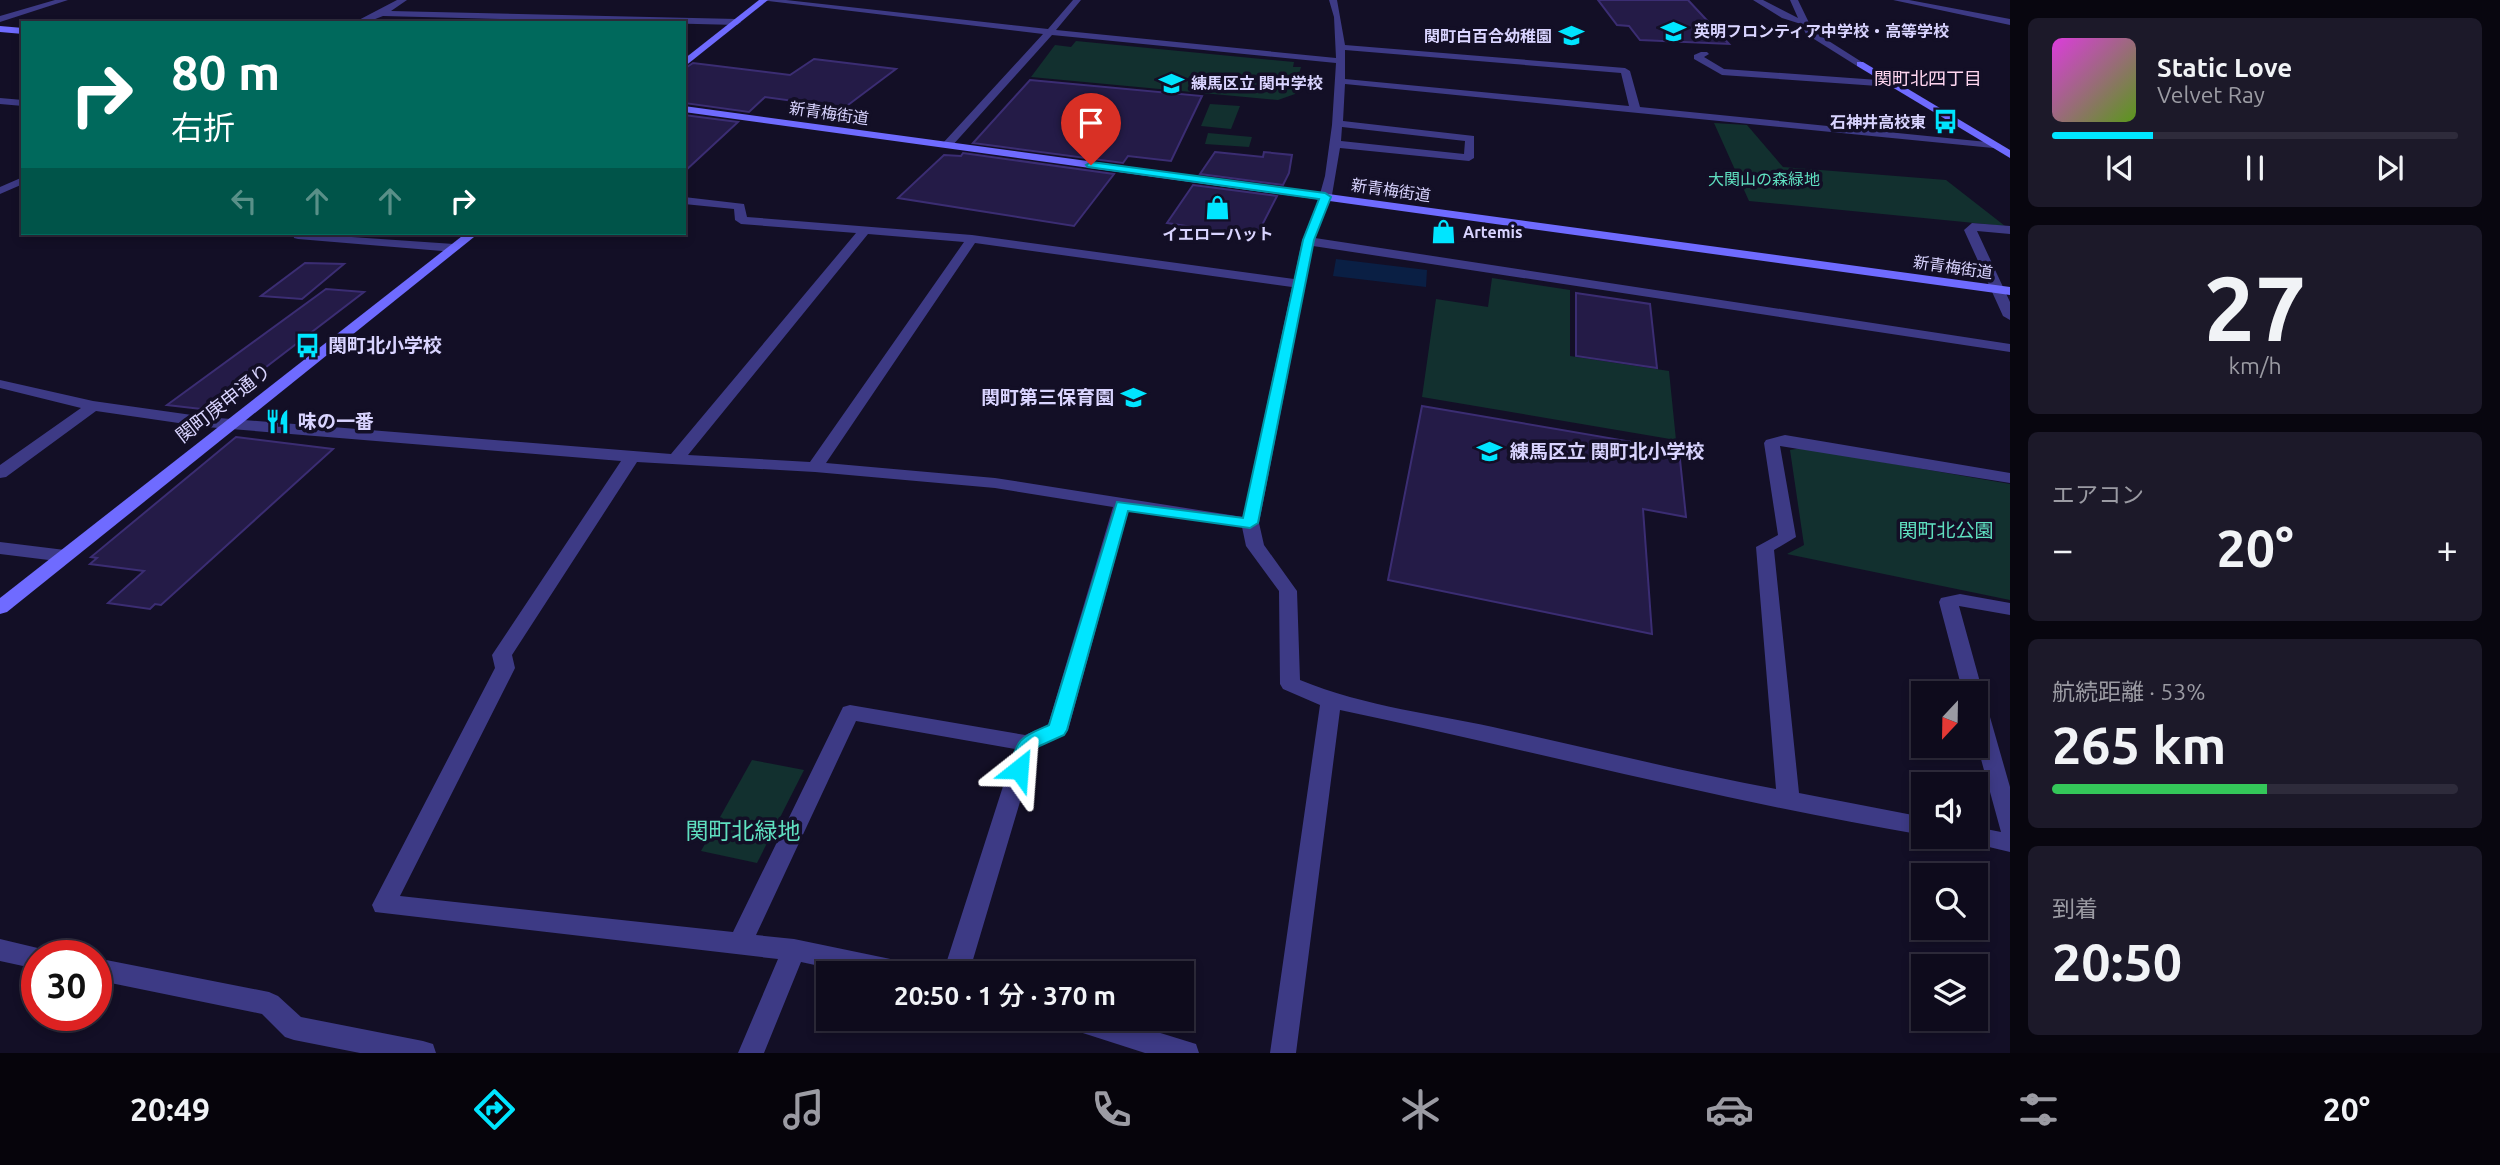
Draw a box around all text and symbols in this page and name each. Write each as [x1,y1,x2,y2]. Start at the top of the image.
school or university icon: 英明フロンティア中学校・高等学校 [1660,17,1688,45]
school or university icon: 関町白百合幼稚園 [1558,22,1586,50]
place label: 英明フロンティア中学校・高等学校 [1694,22,1949,40]
place label: 関町白百合幼稚園 [1424,27,1552,45]
text: 80 m [171,44,280,99]
icon: right [56,49,147,140]
text: Static Love [2157,53,2292,82]
district label: 関町北四丁目 [1874,68,1982,88]
school or university icon: 練馬区立 関中学校 [1157,69,1185,97]
place label: 練馬区立 関中学校 [1191,74,1323,92]
text: Velvet Ray [2157,82,2265,107]
pin [1061,93,1121,165]
street label: 新青梅街道 [788,99,870,127]
icon: arrive [1072,104,1110,142]
bus stop icon: 石神井高校東 [1932,108,1960,136]
text: 右折 [171,109,235,145]
place label: 石神井高校東 [1830,113,1926,131]
icon: previous [2101,149,2139,187]
icon: pause [2236,149,2274,187]
icon: next [2371,149,2409,187]
park label: 大関山の森緑地 [1708,170,1820,188]
street label: 新青梅街道 [1350,176,1432,204]
icon: left [225,182,263,220]
icon: ahead [298,182,336,220]
icon: ahead [371,182,409,220]
icon: right [444,182,482,220]
shop icon: イエローハット [1204,194,1232,222]
shop icon: Artemis [1429,218,1457,246]
place label: Artemis [1463,223,1522,241]
place label: イエローハット [1162,225,1274,243]
street label: 新青梅街道 [1912,253,1994,281]
text: 27 [2204,256,2306,358]
bus stop icon: 関町北小学校 [294,331,322,359]
place label: 関町北小学校 [328,334,442,356]
text: km/h [2228,353,2282,378]
street label: 関町庚申通り [171,359,275,447]
school or university icon: 関町第三保育園 [1120,383,1148,411]
place label: 関町第三保育園 [981,386,1114,408]
restaurant icon: 味の一番 [264,407,292,435]
place label: 味の一番 [298,410,374,432]
school or university icon: 練馬区立 関町北小学校 [1476,437,1504,465]
place label: 練馬区立 関町北小学校 [1510,440,1705,462]
text: エアコン [2052,482,2144,507]
park label: 関町北公園 [1898,519,1994,541]
text: 20° [2216,519,2294,577]
text: − [2052,528,2073,570]
text: + [2437,528,2458,570]
text: 航続距離 · 53% [2052,679,2205,704]
north arrow [1911,681,1988,758]
map controls [1911,681,1988,1031]
text: 265 km [2052,716,2226,774]
position arrow [982,732,1056,806]
button: sound [1911,772,1988,849]
park label: 関町北緑地 [686,818,801,843]
button: search [1911,863,1988,940]
text: 到着 [2052,896,2098,921]
text: 20:50 [2052,933,2182,991]
speed limit sign: 30 [21,940,112,1031]
button: layers [1911,954,1988,1031]
text: 20:50 · 1 分 · 370 m [894,981,1116,1010]
icon: directions [470,1085,519,1134]
icon: music [779,1085,828,1134]
icon: phone [1087,1085,1136,1134]
icon: climate [1396,1085,1445,1134]
icon: car [1705,1085,1754,1134]
icon: filters [2014,1085,2063,1134]
text: 20:49 [130,1091,210,1127]
text: 20° [2323,1091,2370,1127]

